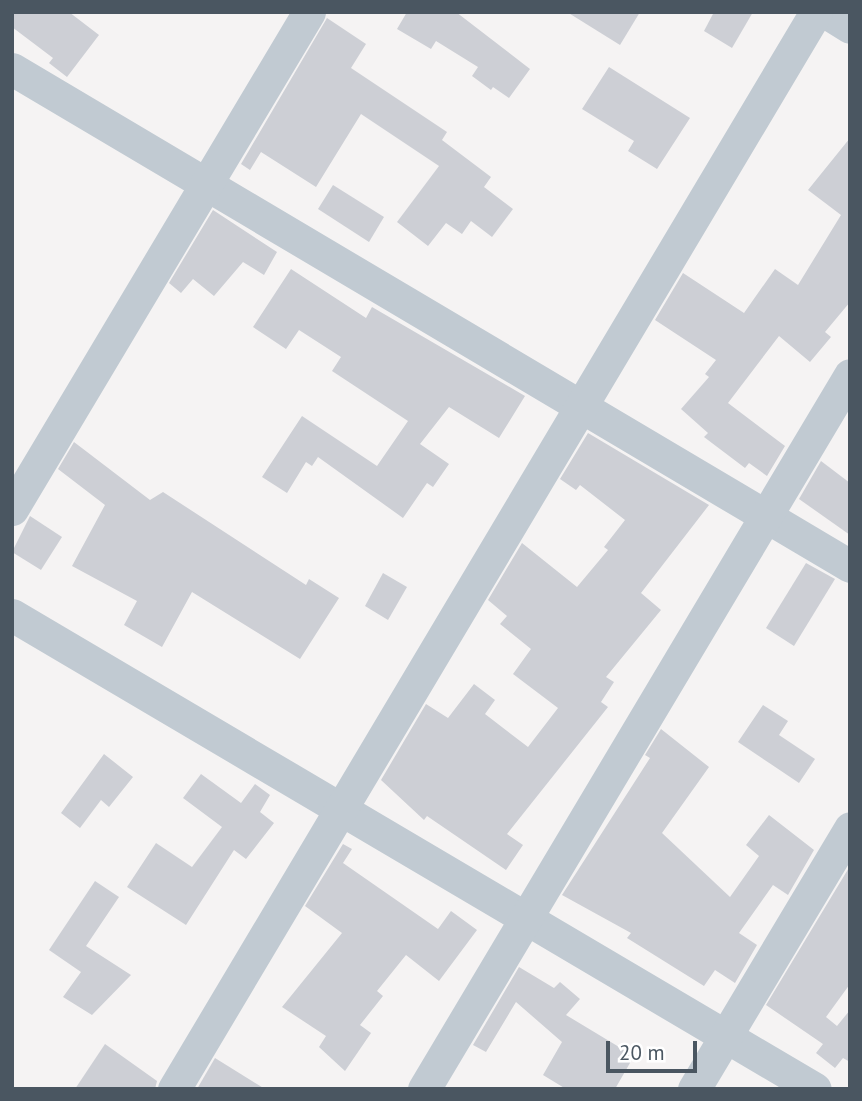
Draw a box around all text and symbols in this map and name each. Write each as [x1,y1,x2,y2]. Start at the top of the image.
scale bar [610,1028,701,1072]
text: 20 m [619,1039,665,1066]

